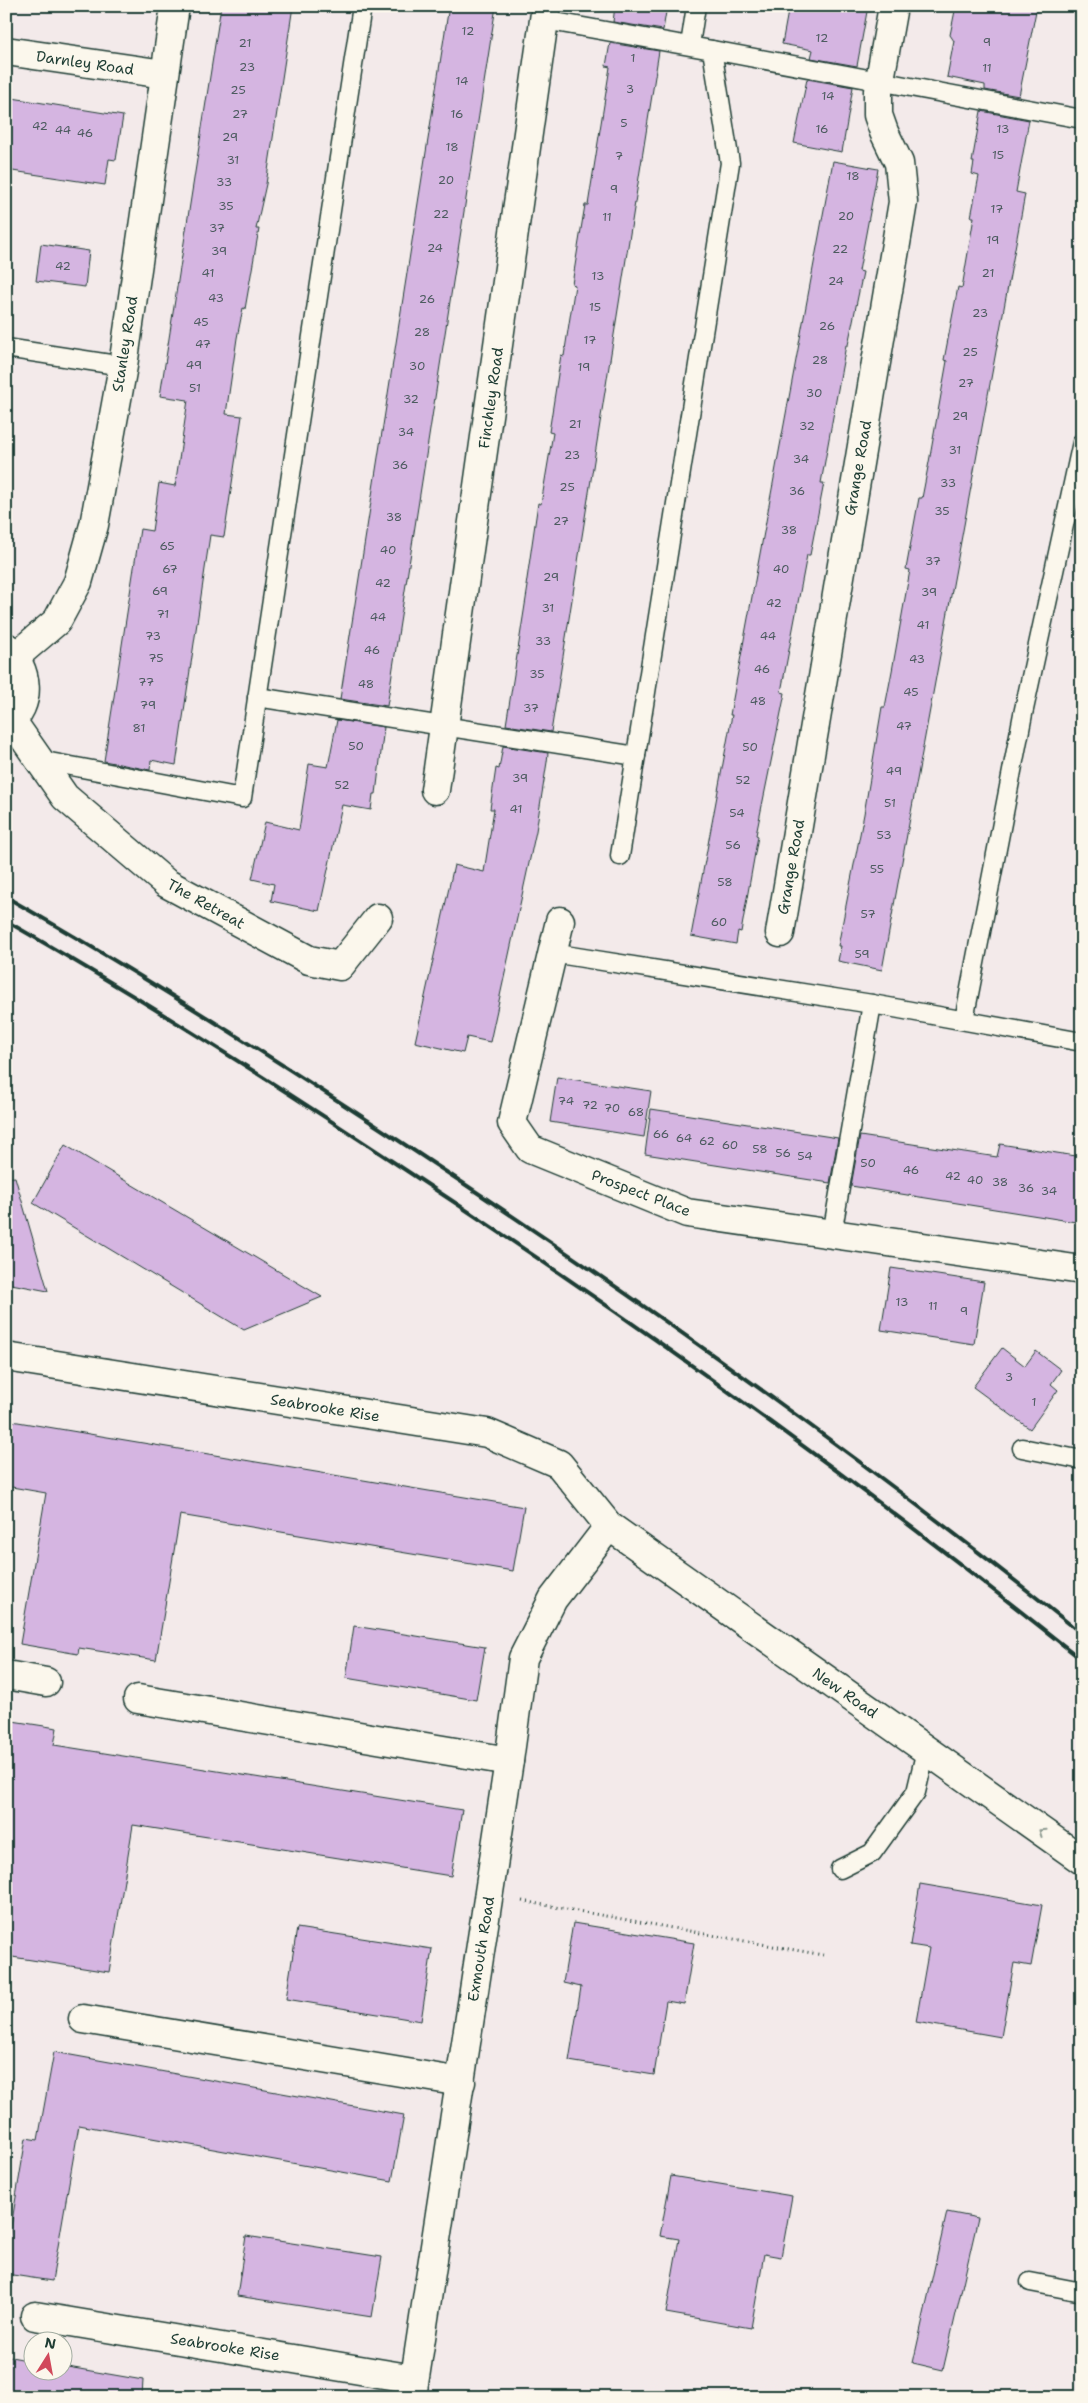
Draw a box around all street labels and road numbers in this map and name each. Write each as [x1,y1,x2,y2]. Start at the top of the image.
street label: Darnley Road [35,46,136,80]
street label: Stanley Road [108,294,143,393]
street label: Finchley Road [474,346,508,450]
street label: Grange Road [840,418,876,517]
street label: Grange Road [773,817,809,916]
street label: The Retreat [163,874,249,934]
street label: Prospect Place [589,1165,693,1221]
street label: Seabrooke Rise [269,1389,381,1427]
street label: New Road [808,1663,882,1723]
street label: Exmouth Road [463,1895,499,2003]
street label: Seabrooke Rise [169,2328,281,2366]

